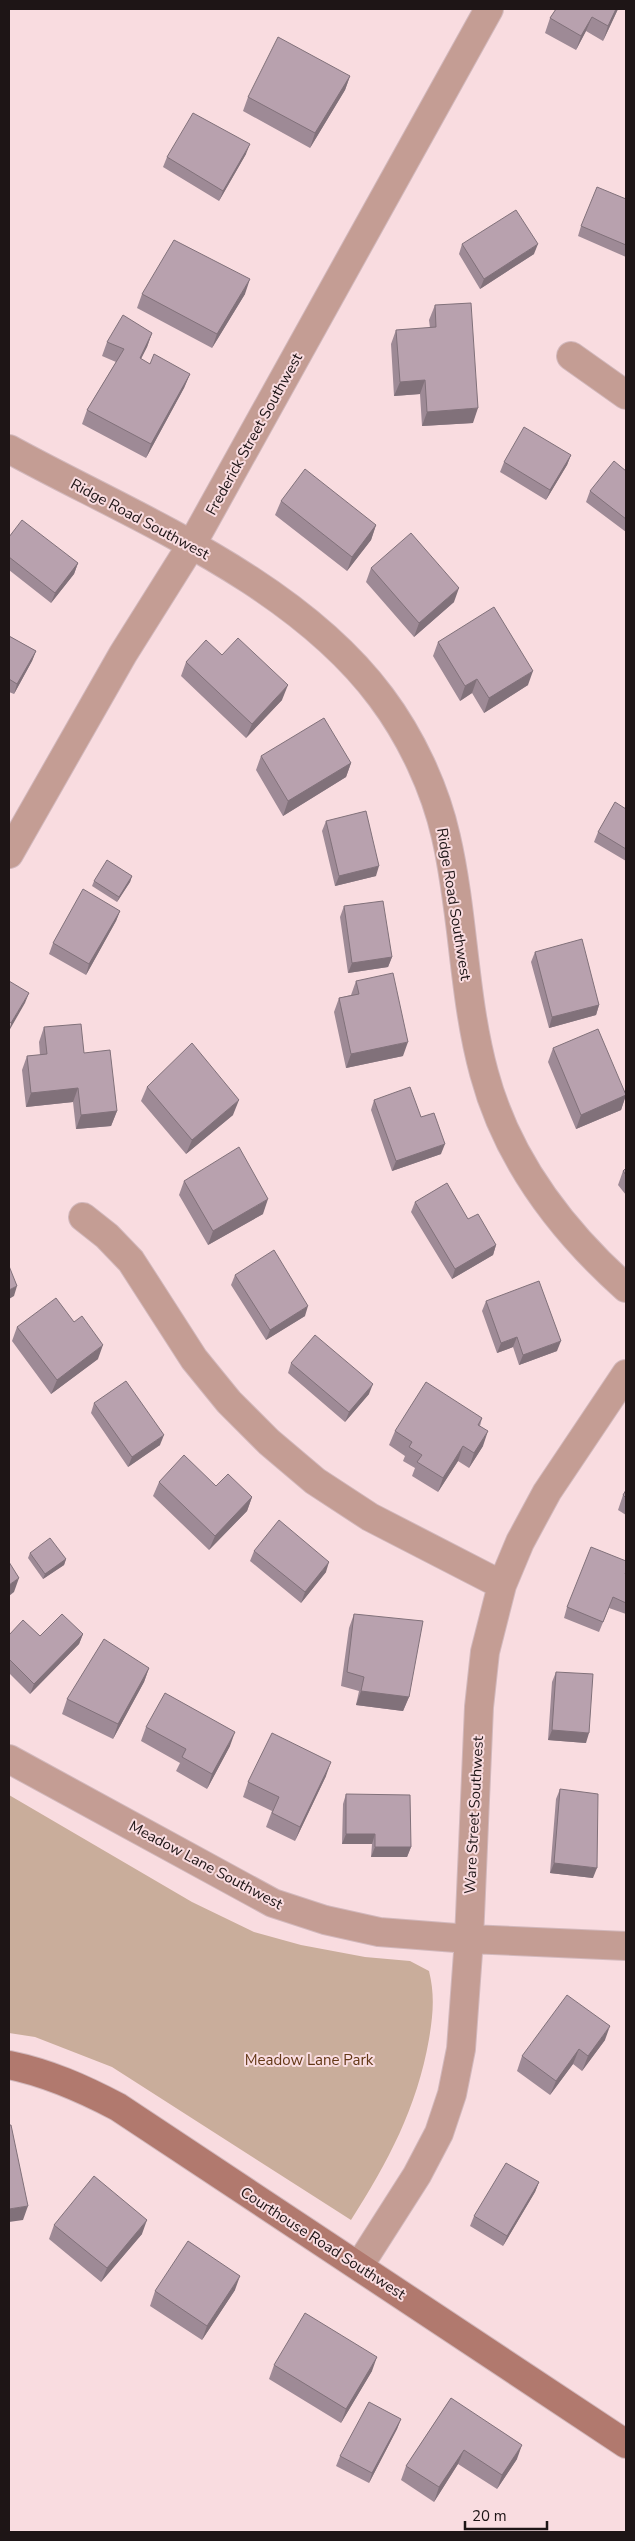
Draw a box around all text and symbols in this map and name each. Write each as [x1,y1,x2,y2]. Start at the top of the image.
street label: Frederick Street Southwest [201,349,307,519]
street label: Ridge Road Southwest [67,474,213,564]
street label: Ridge Road Southwest [432,826,476,982]
street label: Ware Street Southwest [460,1735,488,1894]
street label: Meadow Lane Southwest [126,1816,287,1914]
park label: Meadow Lane Park [245,2050,374,2070]
street label: Courthouse Road Southwest [237,2182,410,2304]
scale bar [465,2498,548,2530]
text: 20 m [472,2506,507,2526]

